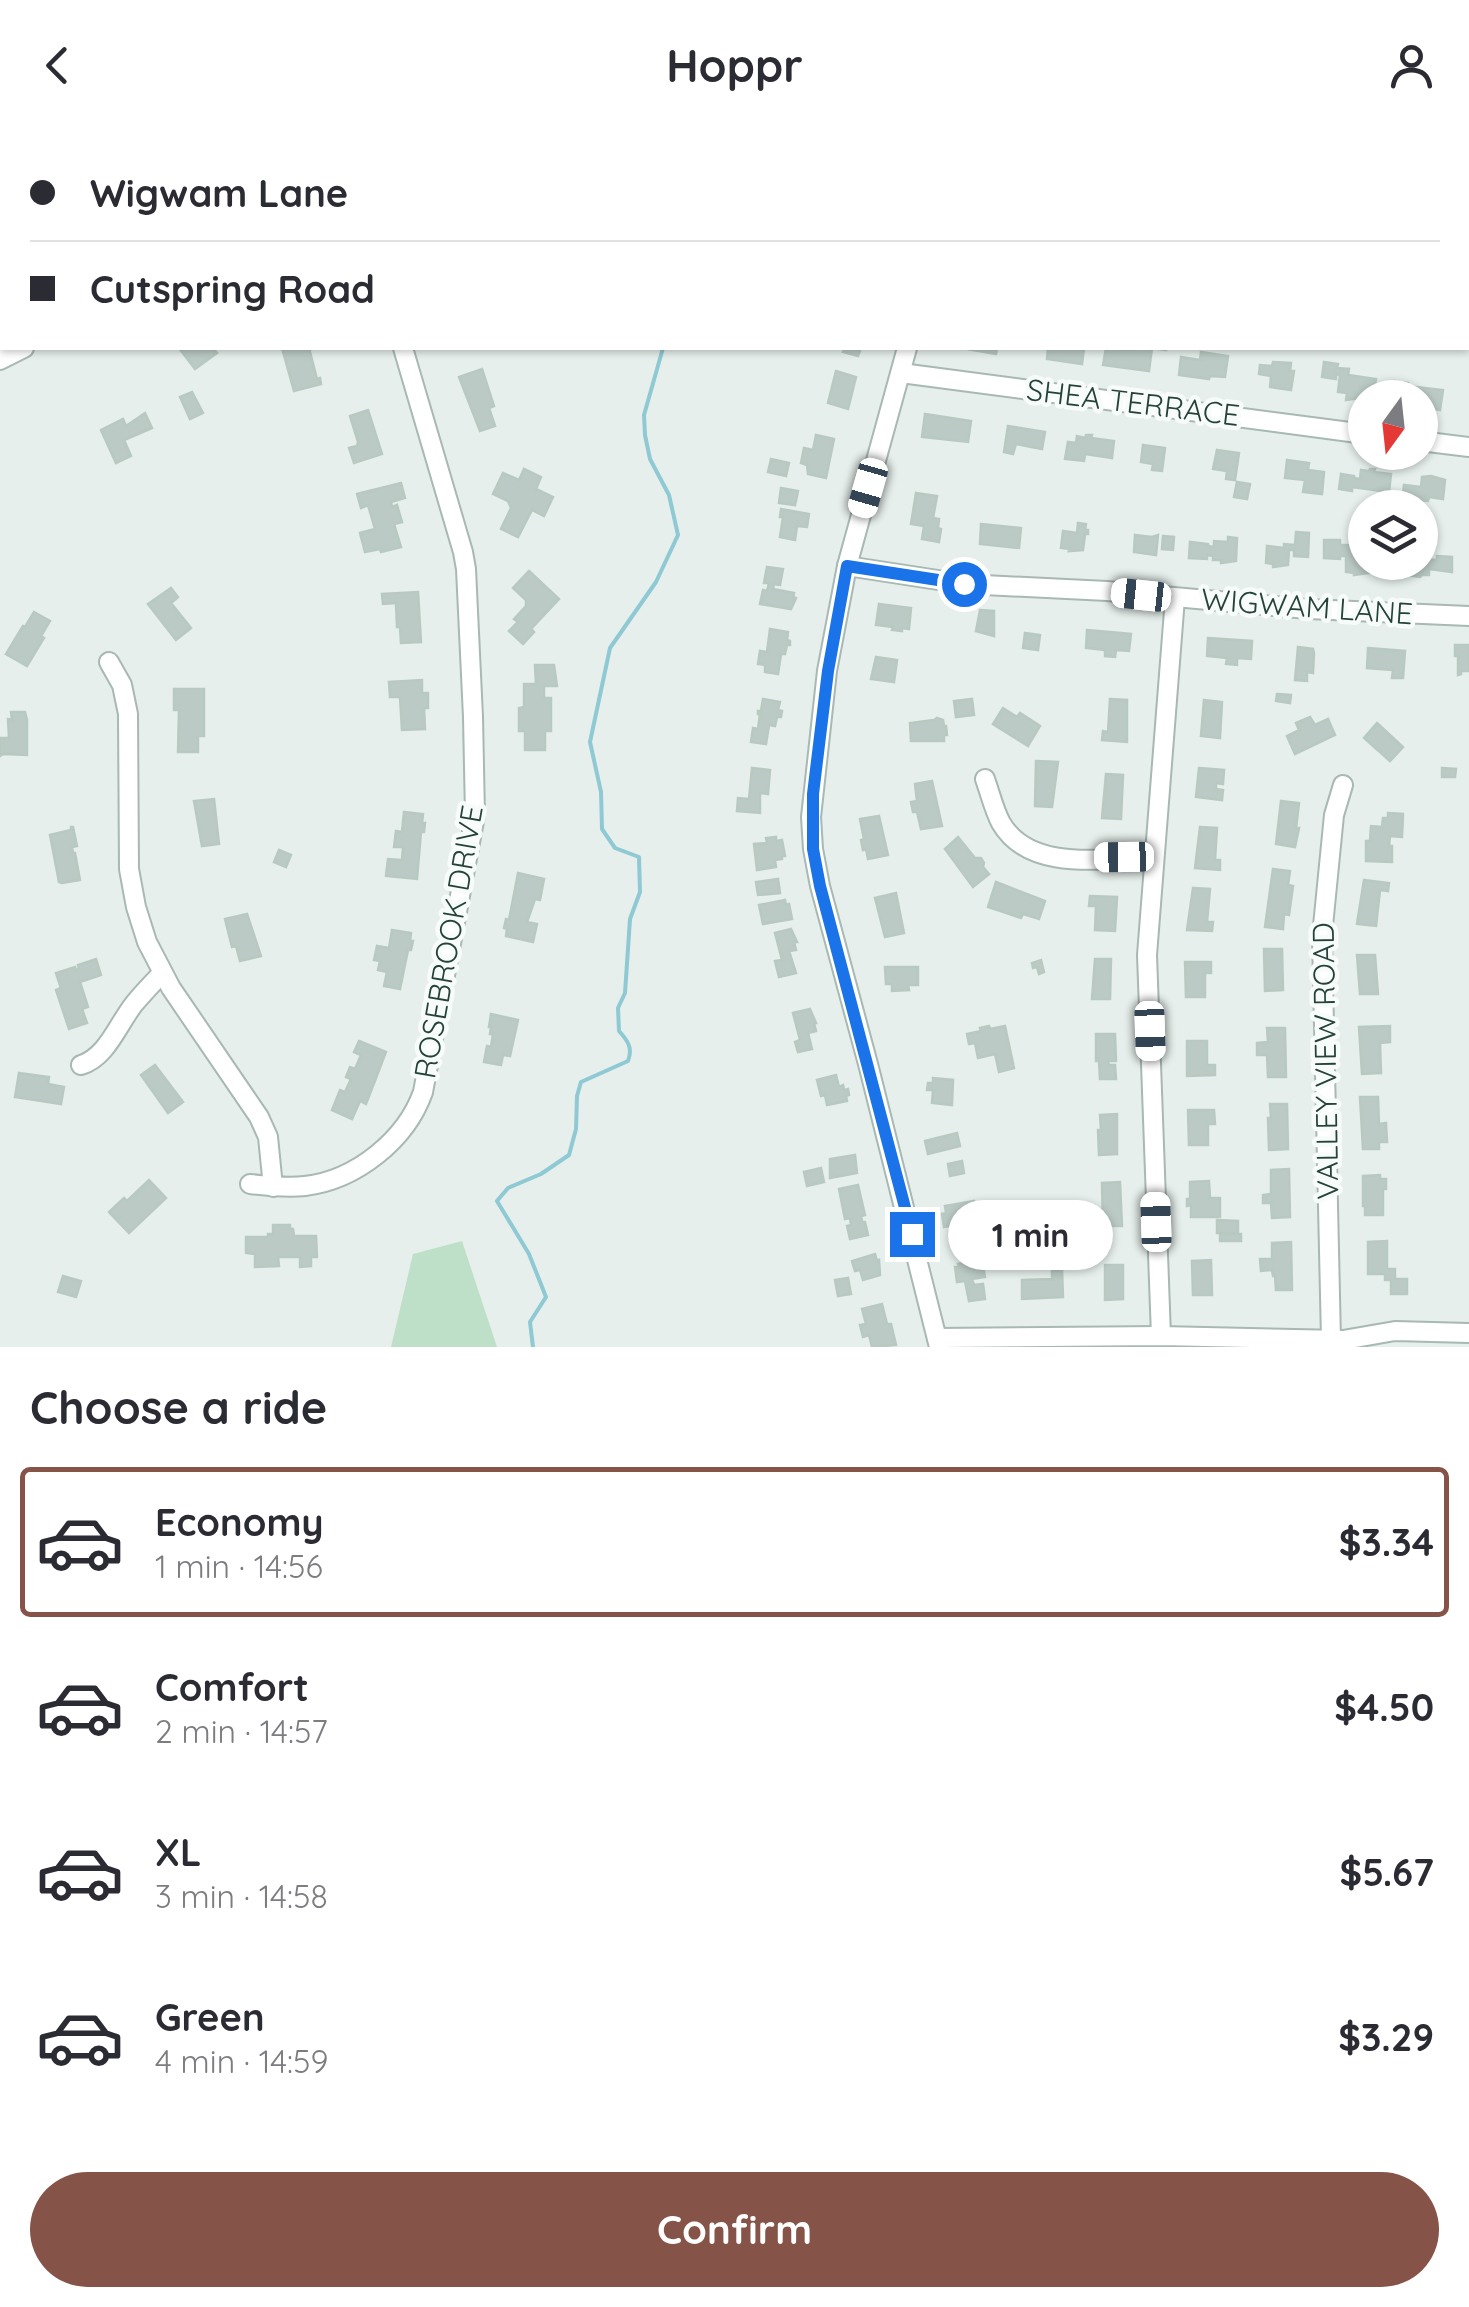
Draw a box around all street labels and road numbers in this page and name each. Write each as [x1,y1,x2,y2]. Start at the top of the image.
street label: SHEA TERRACE [1024,370,1242,434]
street label: WIGWAM LANE [1200,580,1414,632]
street label: ROSEBROOK DRIVE [405,802,491,1081]
street label: VALLEY VIEW ROAD [1304,922,1346,1200]

